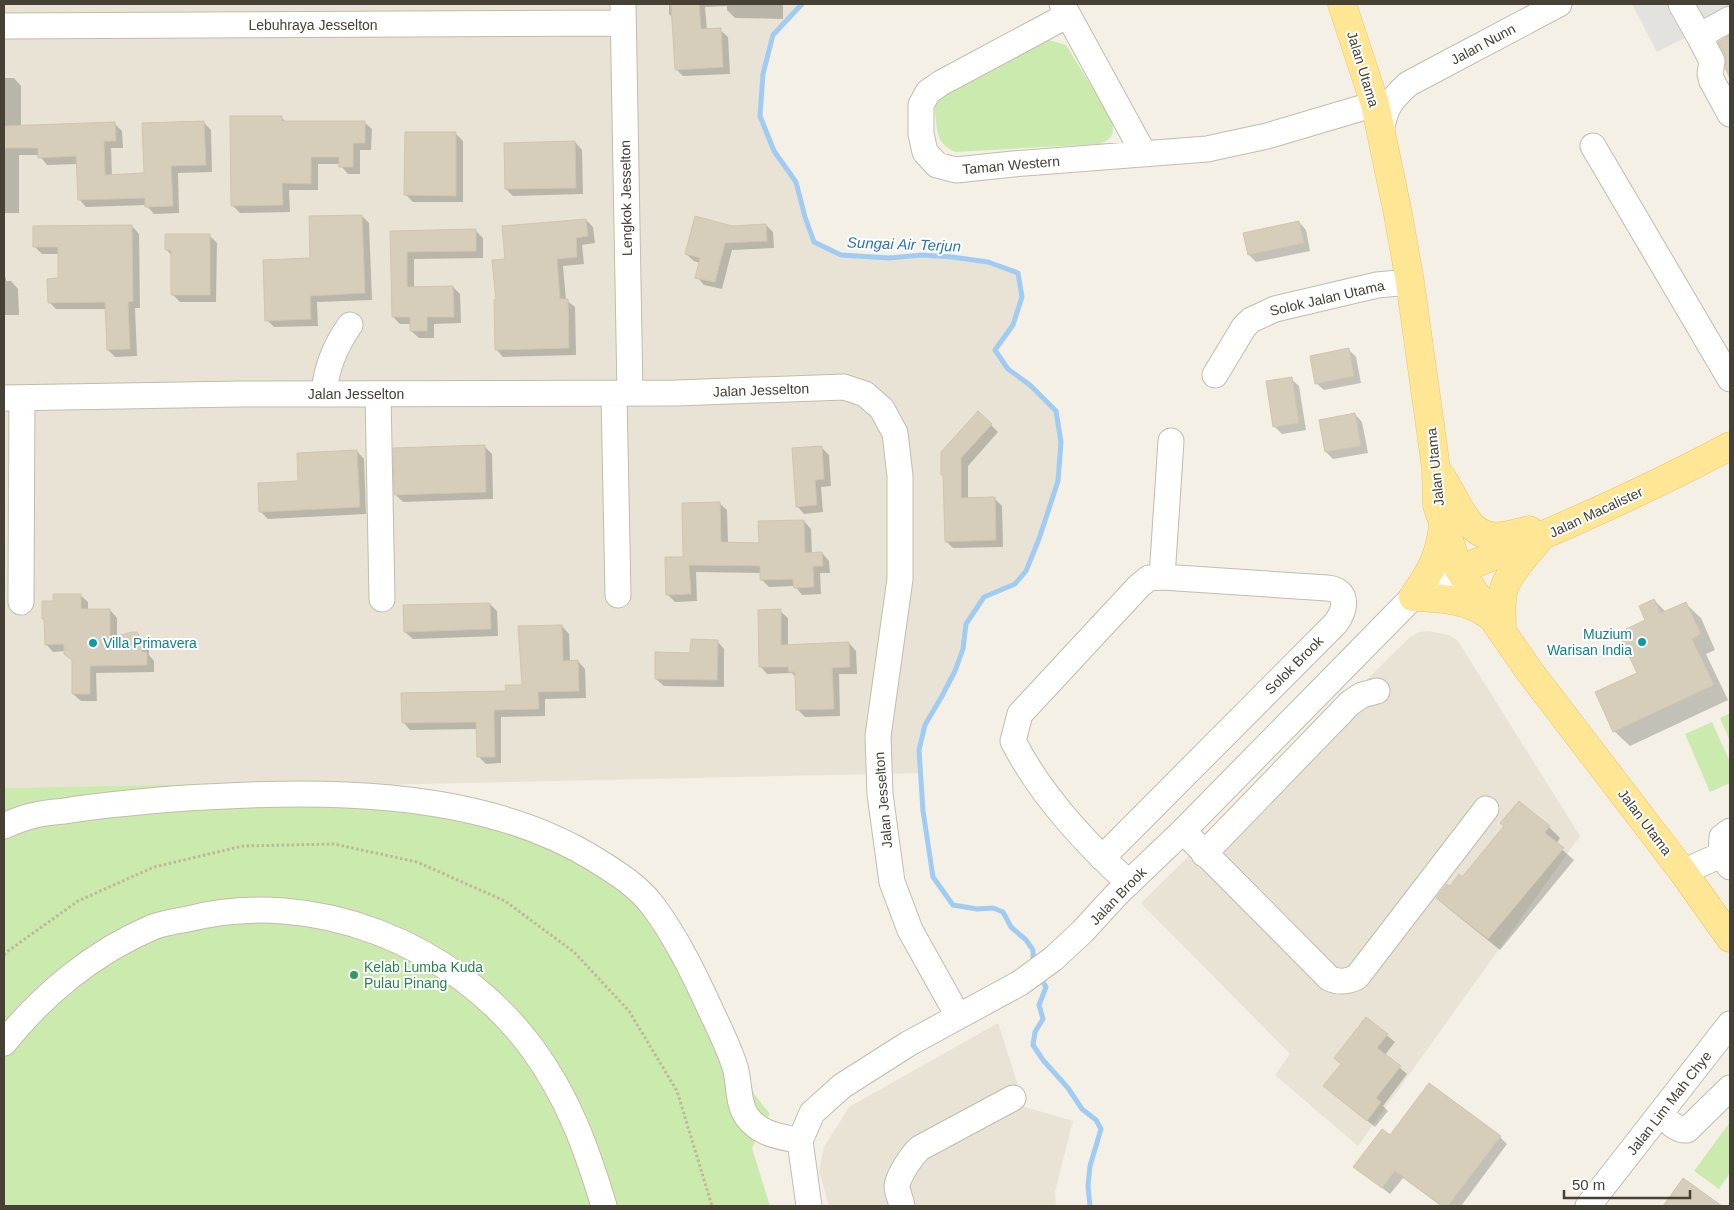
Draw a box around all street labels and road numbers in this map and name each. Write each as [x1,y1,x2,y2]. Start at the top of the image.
street label: Lebuhraya Jesselton [248,17,378,33]
street label: Jalan Nunn [1448,20,1518,68]
street label: Jalan Utama [1344,29,1382,109]
street label: Lengkok Jesselton [617,140,635,256]
street label: Taman Western [962,153,1060,177]
street label: Solok Jalan Utama [1268,277,1386,319]
street label: Jalan Jesselton [712,380,810,400]
street label: Jalan Jesselton [308,386,404,402]
street label: Jalan Utama [1423,427,1447,507]
street label: Jalan Macalister [1547,483,1646,541]
street label: Solok Brook [1262,632,1327,697]
street label: Jalan Jesselton [871,751,895,849]
street label: Jalan Utama [1615,786,1675,858]
street label: Jalan Brook [1087,863,1150,928]
street label: Jalan Lim Mah Chye [1623,1048,1715,1158]

